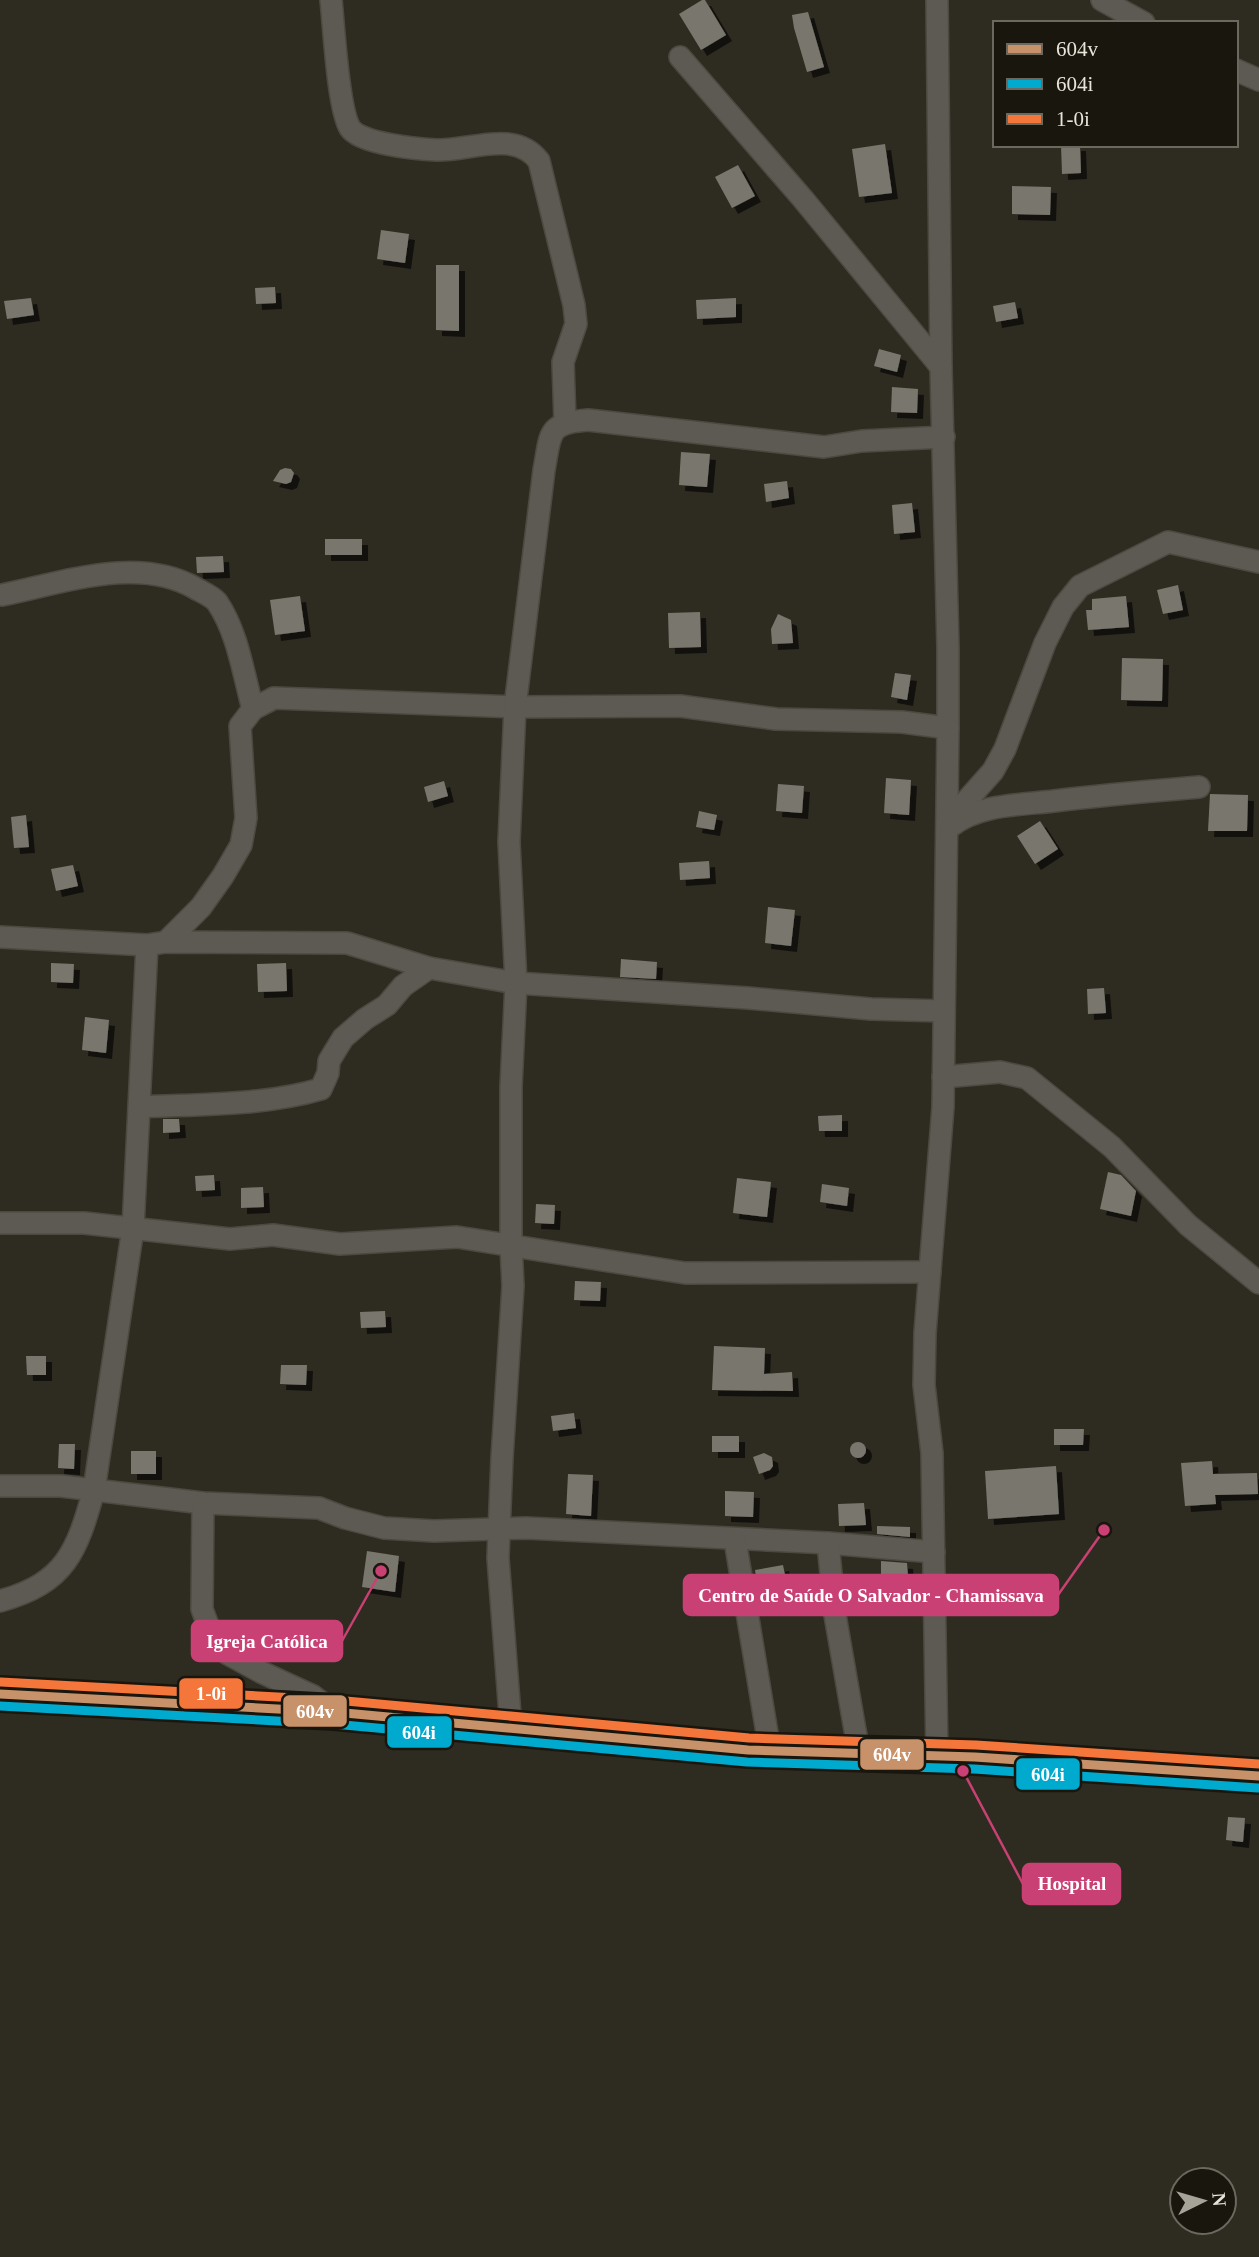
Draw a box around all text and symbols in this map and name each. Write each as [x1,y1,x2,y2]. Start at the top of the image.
legend [993,21,1238,147]
text: 604v [1056,37,1099,61]
text: 604i [1056,72,1094,96]
text: 1-0i [1056,107,1090,131]
callout: Centro de Saúde O Salvador - Chamissava [684,1575,1058,1615]
text: Centro de Saúde O Salvador - Chamissava [698,1585,1044,1606]
callout: Igreja Católica [192,1621,342,1661]
text: Igreja Católica [206,1631,328,1652]
line badge: 1-0i [178,1677,244,1710]
text: 1-0i [196,1683,226,1704]
line badge: 604v [282,1694,348,1728]
text: 604v [296,1701,335,1722]
line badge: 604i [386,1715,453,1749]
text: 604i [402,1722,436,1743]
line badge: 604v [859,1738,925,1771]
text: 604v [873,1744,912,1765]
line badge: 604i [1015,1757,1081,1791]
text: 604i [1031,1764,1065,1785]
callout: Hospital [1023,1864,1120,1904]
text: Hospital [1038,1873,1106,1894]
north arrow [1168,2166,1238,2236]
text: N [1208,2192,1231,2208]

